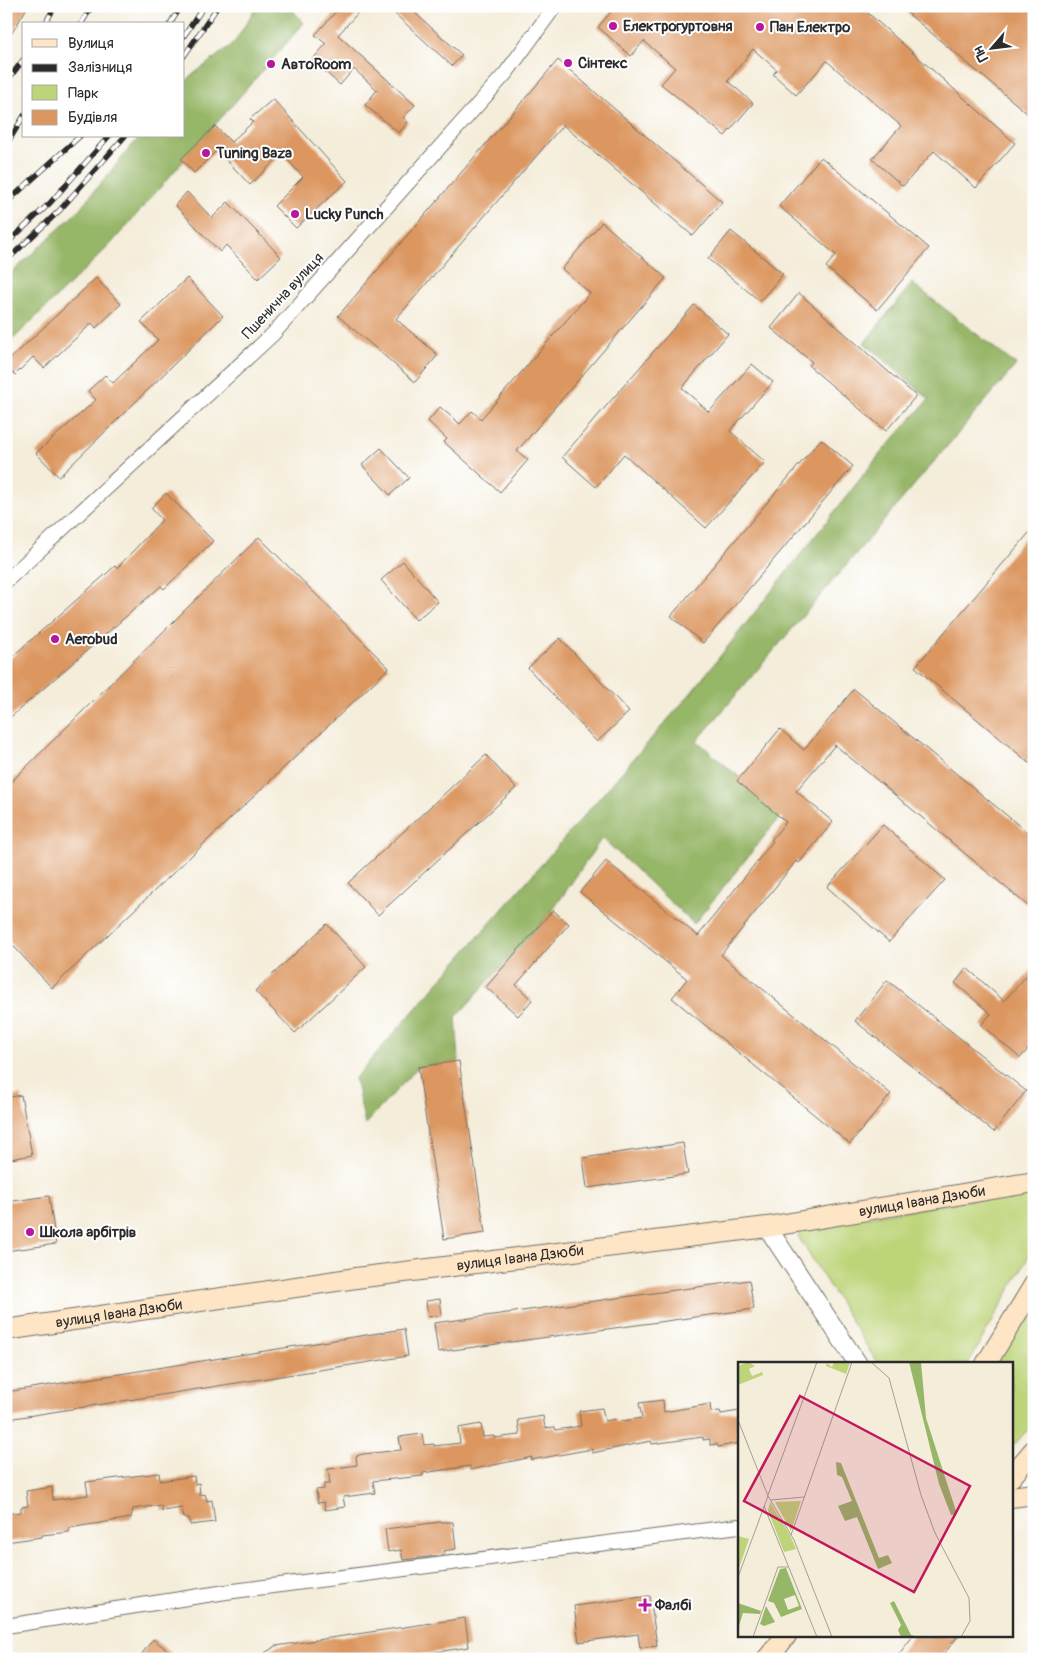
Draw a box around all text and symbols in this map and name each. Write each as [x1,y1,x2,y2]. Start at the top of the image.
place label: Електрогуртовня [623,17,733,36]
place label: Пан Електро [770,18,850,37]
marker: Електрогуртовня [607,20,619,32]
marker: Пан Електро [754,21,766,33]
legend [22,22,185,138]
north arrow [968,22,1018,72]
text: Вулиця [68,34,114,53]
text: Пн [970,43,992,65]
place label: Сінтекс [578,54,628,73]
place label: АвтоRoom [281,55,351,74]
marker: Сінтекс [562,57,574,69]
text: Залізниця [68,58,132,77]
marker: АвтоRoom [265,58,277,70]
text: Парк [68,84,99,103]
text: Будівля [68,108,117,127]
place label: Tuning Baza [215,144,292,163]
marker: Tuning Baza [200,147,212,159]
place label: Lucky Punch [305,205,384,224]
marker: Lucky Punch [289,208,301,220]
street label: Пшенична вулиця [238,249,328,343]
place label: Aerobud [65,630,118,649]
marker: Aerobud [49,633,61,645]
street label: вулиця Івана Дзюби [857,1181,987,1221]
place label: Школа арбітрів [39,1223,136,1242]
marker: Школа арбітрів [24,1226,36,1238]
street label: вулиця Івана Дзюби [455,1240,585,1275]
street label: вулиця Івана Дзюби [54,1294,184,1332]
inset map [738,1362,1012,1638]
place label: Фалбі [654,1596,692,1615]
marker: Фалбі [639,1599,651,1611]

